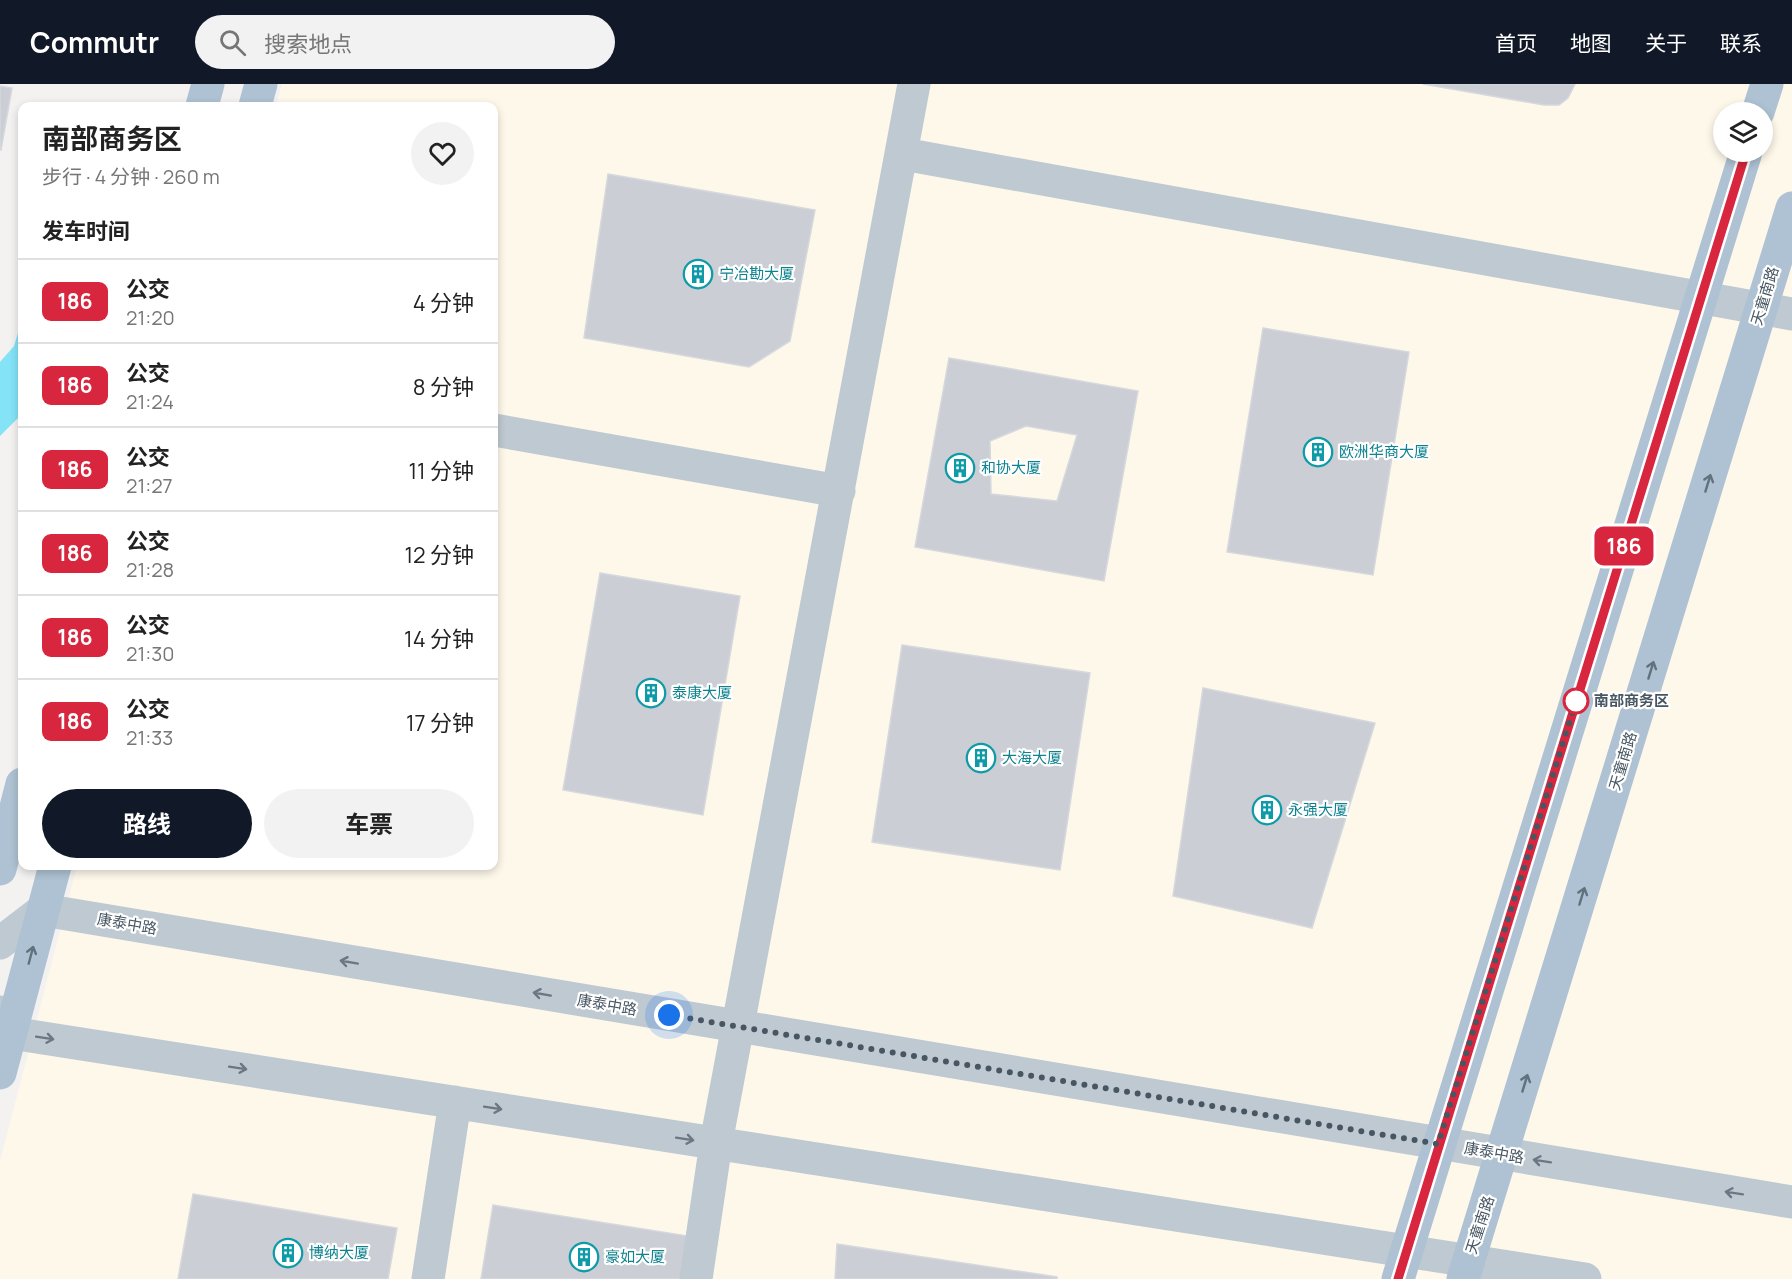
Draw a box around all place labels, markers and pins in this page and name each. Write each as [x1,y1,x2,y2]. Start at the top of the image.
building icon: 宁冶勘大厦 [682,258,714,290]
place label: 宁冶勘大厦 [719,263,794,284]
building icon: 欧洲华商大厦 [1302,436,1334,468]
place label: 欧洲华商大厦 [1339,441,1429,462]
building icon: 和协大厦 [944,452,976,484]
place label: 和协大厦 [981,457,1041,478]
building icon: 泰康大厦 [635,677,667,709]
place label: 泰康大厦 [672,682,732,703]
marker: 南部商务区 [1563,688,1589,714]
place label: 南部商务区 [1594,690,1669,711]
building icon: 大海大厦 [965,742,997,774]
place label: 大海大厦 [1002,747,1062,768]
building icon: 永强大厦 [1251,794,1283,826]
place label: 永强大厦 [1288,799,1348,820]
building icon: 博纳大厦 [272,1237,304,1269]
building icon: 豪如大厦 [568,1241,600,1273]
place label: 博纳大厦 [309,1242,369,1263]
place label: 豪如大厦 [605,1246,665,1267]

